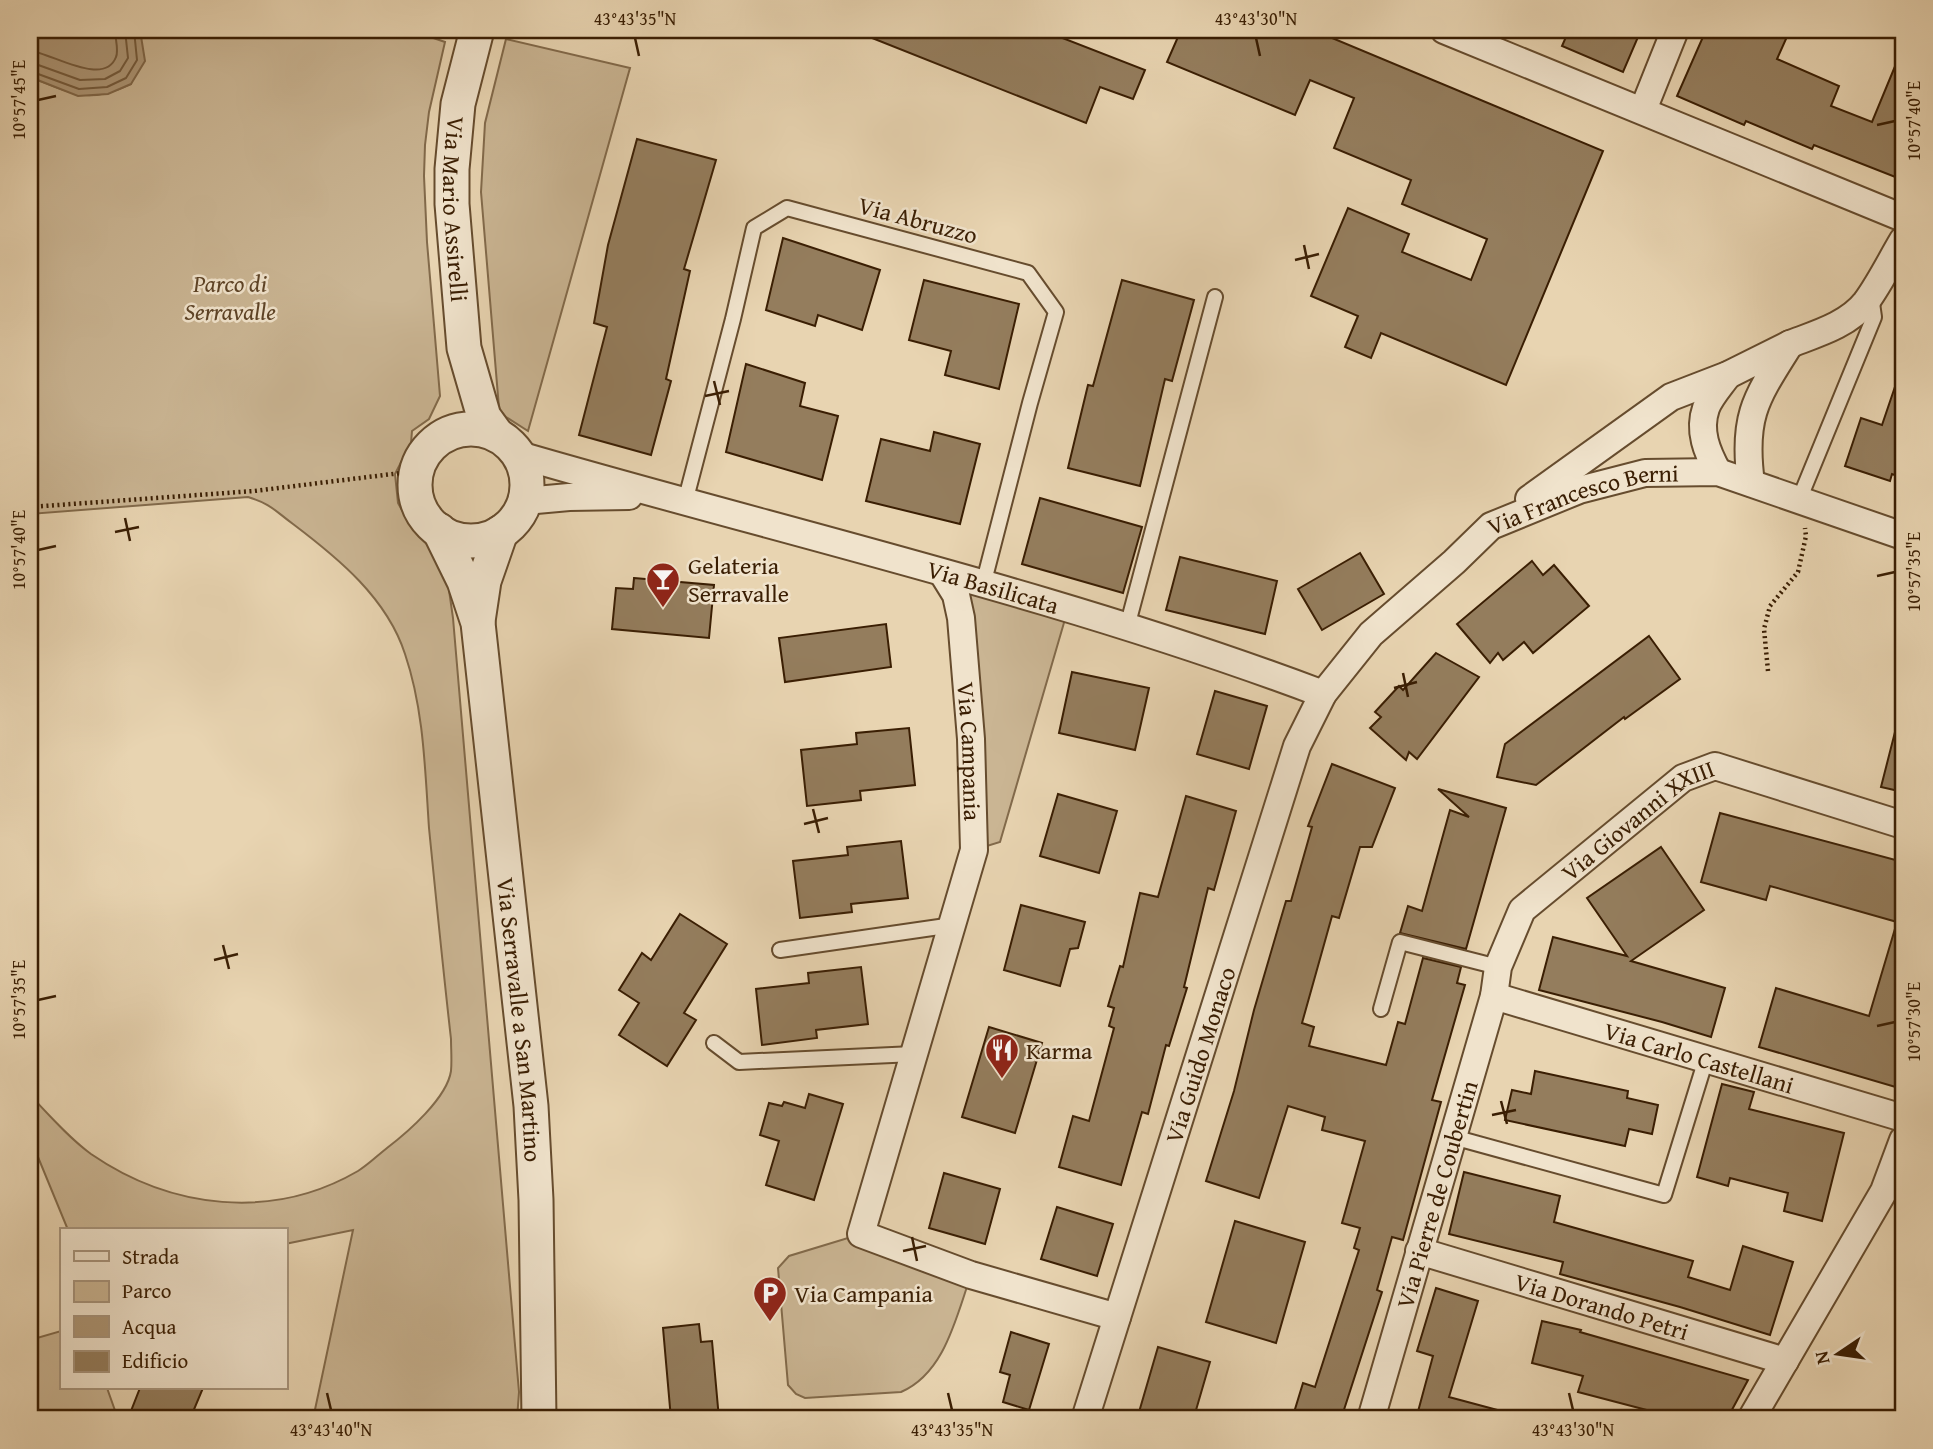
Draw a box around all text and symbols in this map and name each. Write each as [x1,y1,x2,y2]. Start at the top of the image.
text: 43°43'35"N [594,5,677,32]
text: 43°43'30"N [1215,5,1298,32]
text: 10°57'45"E [5,60,32,140]
text: 10°57'40"E [1900,81,1927,161]
street label: Via Mario Assirelli [434,115,478,304]
street label: Via Abruzzo [854,187,982,253]
park label: Parco di Serravalle [184,266,276,329]
street label: Via Francesco Berni [1482,455,1679,543]
text: 10°57'40"E [5,510,32,590]
text: 10°57'35"E [1900,532,1927,612]
place label: Gelateria Serravalle [688,548,789,611]
street label: Via Basilicata [923,551,1064,622]
bar icon: Gelateria Serravalle [644,560,682,609]
street label: Via Campania [949,681,991,822]
street label: Via Giovanni XXIII [1553,750,1719,889]
street label: Via Serravalle a San Martino [489,876,551,1163]
text: 10°57'35"E [5,960,32,1040]
street label: Via Guido Monaco [1156,962,1244,1147]
text: 10°57'30"E [1900,982,1927,1062]
street label: Via Carlo Castellani [1600,1012,1798,1102]
restaurant icon: Karma [983,1031,1021,1080]
place label: Karma [1026,1033,1093,1068]
street label: Via Pierre de Coubertin [1387,1076,1486,1312]
legend [60,1228,287,1390]
text: Strada [122,1241,179,1272]
street label: Via Dorando Petri [1511,1263,1693,1349]
parking icon: Via Campania [751,1274,789,1323]
text: Parco [122,1275,172,1306]
place label: Via Campania [794,1276,934,1311]
text: Acqua [122,1311,176,1342]
north arrow [1804,1320,1874,1390]
text: Edificio [122,1345,188,1376]
text: N [1806,1348,1837,1367]
text: 43°43'40"N [290,1416,373,1443]
text: 43°43'35"N [911,1416,994,1443]
text: 43°43'30"N [1532,1416,1615,1443]

